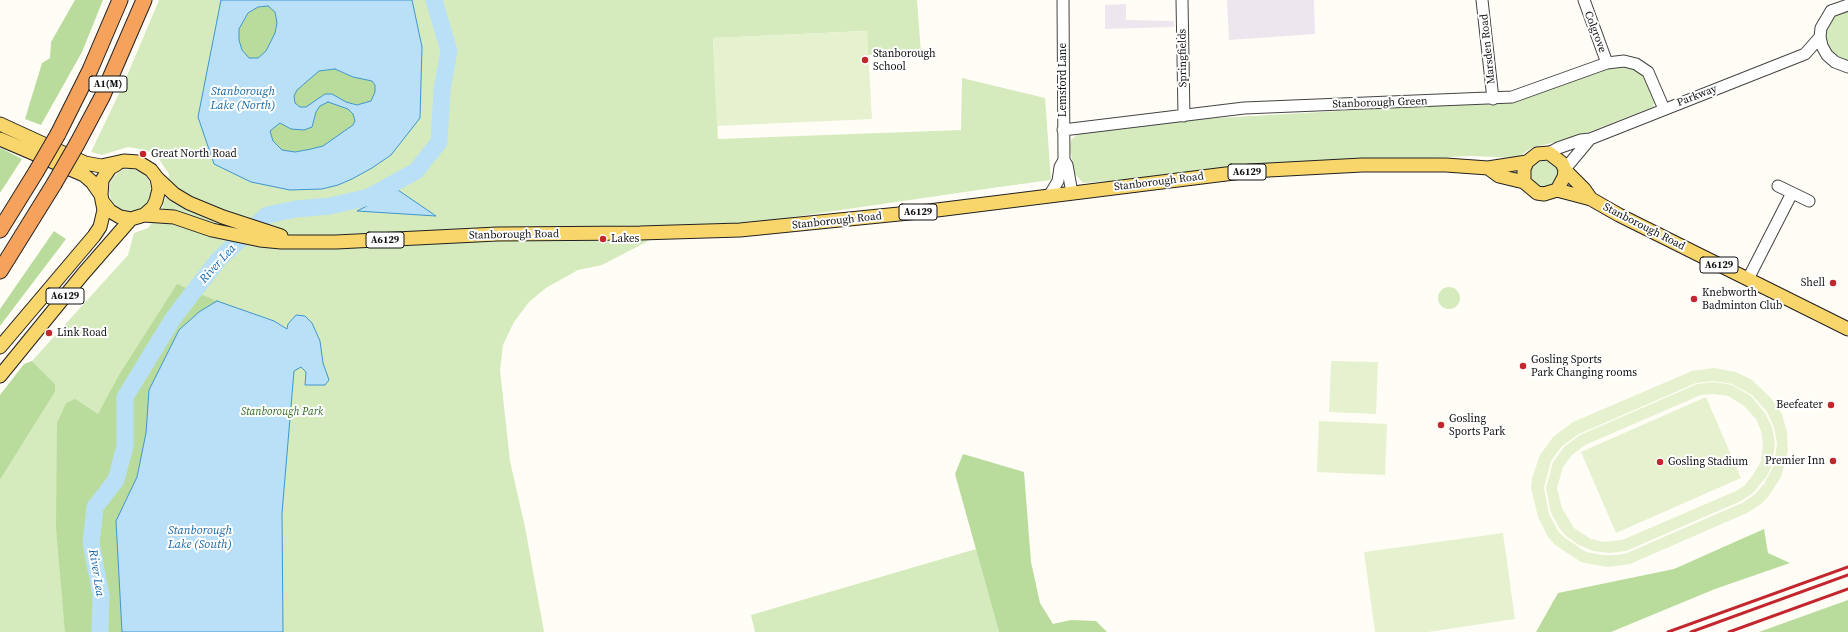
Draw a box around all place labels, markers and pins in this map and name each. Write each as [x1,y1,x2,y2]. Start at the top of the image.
place label: Stanborough School [873,47,936,73]
marker: Stanborough School [860,55,870,65]
place label: Great North Road [151,147,237,161]
marker: Great North Road [138,149,148,159]
place label: Lakes [611,232,639,246]
marker: Lakes [598,234,608,244]
place label: Shell [1801,276,1825,290]
marker: Shell [1828,278,1838,288]
place label: Knebworth Badminton Club [1702,286,1782,312]
marker: Knebworth Badminton Club [1689,294,1699,304]
place label: Link Road [57,326,107,340]
marker: Link Road [44,328,54,338]
place label: Gosling Sports Park Changing rooms [1531,353,1637,379]
marker: Gosling Sports Park Changing rooms [1518,361,1528,371]
place label: Beefeater [1776,398,1823,412]
marker: Beefeater [1826,400,1836,410]
place label: Gosling Sports Park [1449,412,1505,438]
marker: Gosling Sports Park [1436,420,1446,430]
place label: Premier Inn [1765,454,1825,468]
place label: Gosling Stadium [1668,455,1748,469]
marker: Premier Inn [1828,456,1838,466]
marker: Gosling Stadium [1655,457,1665,467]

